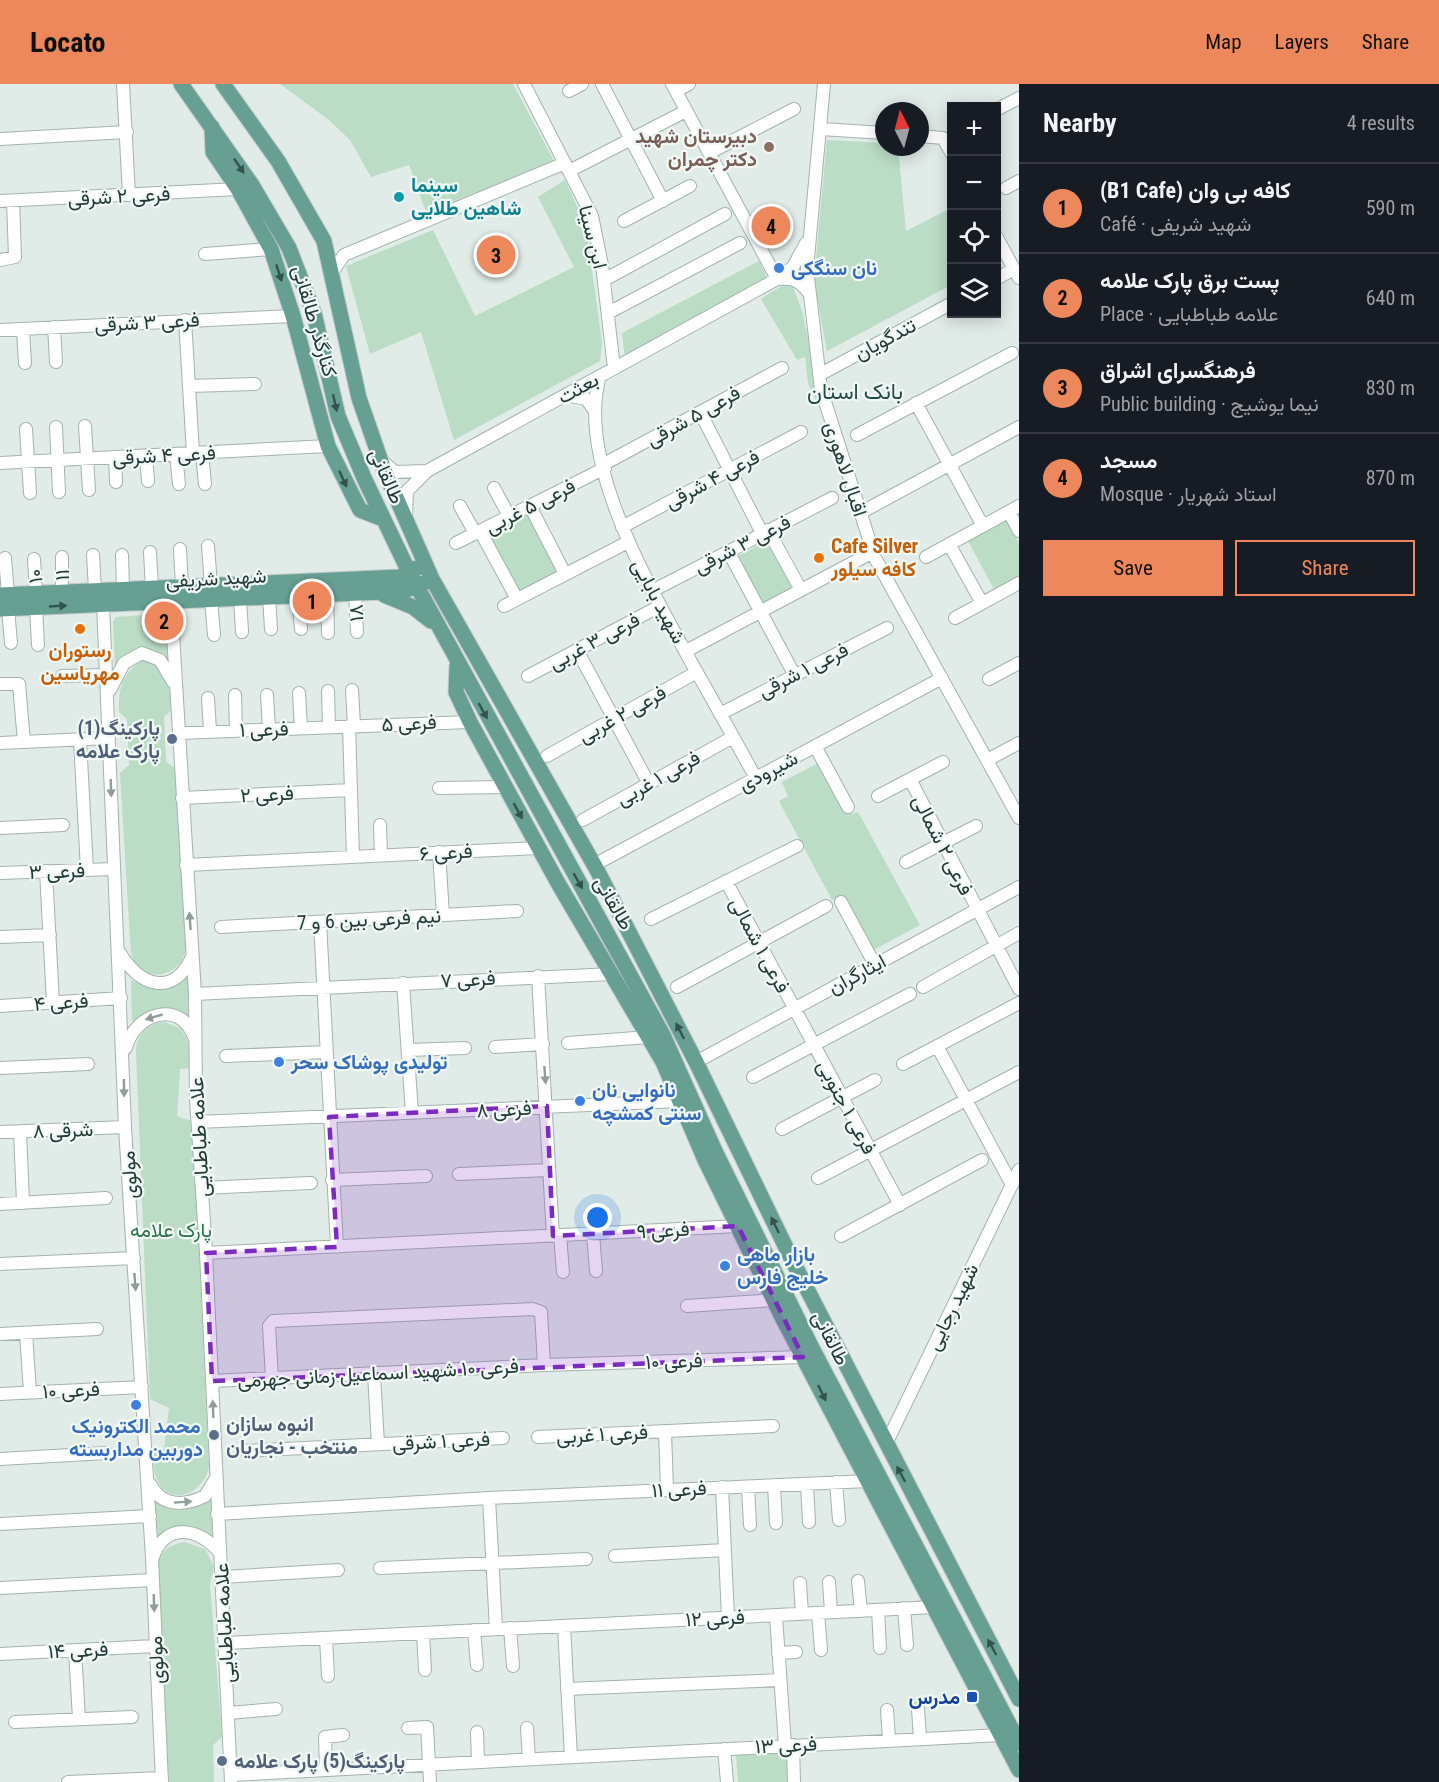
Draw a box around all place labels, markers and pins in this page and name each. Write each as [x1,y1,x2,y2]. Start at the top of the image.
place label: دبیرستان شهید دکتر چمران [635,124,757,173]
marker: دبیرستان شهید دکتر چمران [762,140,776,154]
place label: سینما شاهین طلایی [411,173,522,220]
marker: سینما شاهین طلایی [392,190,406,204]
pin: 4 [752,204,790,248]
pin: 3 [476,232,516,278]
place label: نان سنگکی [791,256,877,280]
marker: نان سنگکی [772,261,786,275]
place label: Cafe Silver کافه سیلور [830,534,919,582]
marker: Cafe Silver کافه سیلور [812,551,826,565]
pin: 1 [292,578,332,624]
pin: 2 [144,598,184,644]
marker: رستوران مهریاسین [73,622,87,636]
place label: رستوران مهریاسین [40,638,120,686]
place label: پارکینگ(1) پارک علامه [76,716,160,765]
marker: پارکینگ(1) پارک علامه [165,732,179,746]
place label: تولیدی پوشاک سحر [290,1050,448,1076]
marker: تولیدی پوشاک سحر [272,1055,286,1069]
place label: نانوایی نان سنتی کمشچه [592,1078,701,1127]
marker: نانوایی نان سنتی کمشچه [573,1094,587,1108]
place label: بازار ماهی خلیج فارس [737,1242,828,1291]
marker: بازار ماهی خلیج فارس [718,1259,732,1273]
marker: محمد الکترونیک دوربین مداربسته [129,1398,143,1412]
place label: انبوه سازان منتخب - نجاریان [226,1412,358,1460]
place label: محمد الکترونیک دوربین مداربسته [69,1414,203,1462]
marker: انبوه سازان منتخب - نجاریان [207,1428,221,1442]
place label: مدرس [909,1685,960,1710]
marker: مدرس [965,1690,979,1704]
place label: پارکینگ(5) پارک علامه [234,1749,405,1775]
marker: پارکینگ(5) پارک علامه [215,1754,229,1768]

